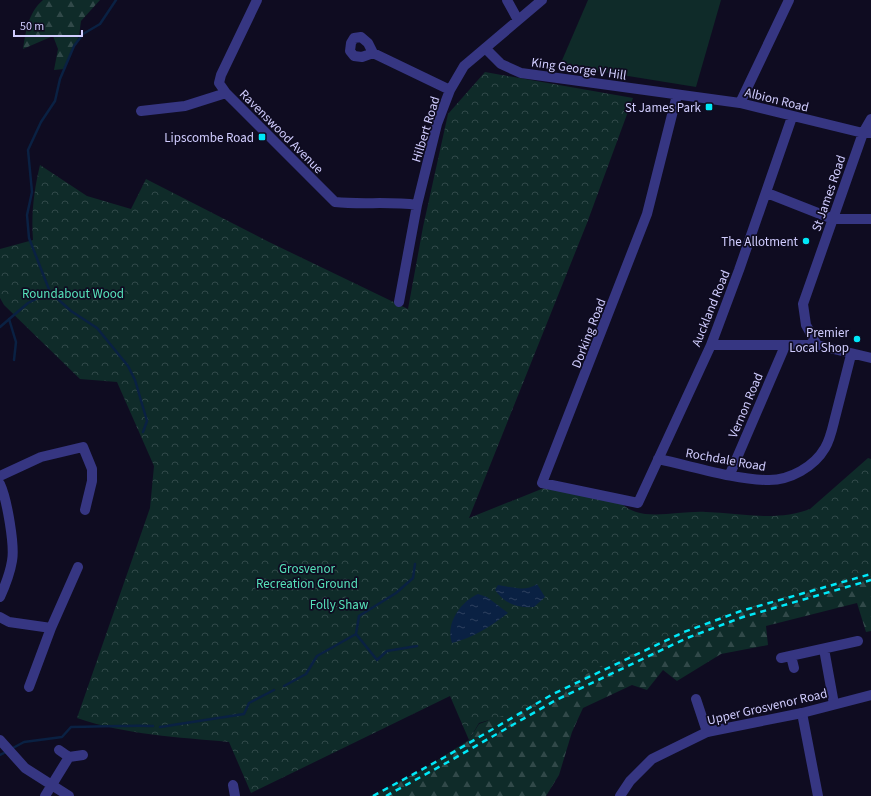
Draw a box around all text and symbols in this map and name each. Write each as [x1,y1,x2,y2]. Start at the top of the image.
scale bar [14,12,82,38]
text: 50 m [20,18,44,35]
street label: King George V Hill [530,53,628,85]
street label: Albion Road [743,83,811,117]
street label: Ravenswood Avenue [235,86,327,178]
street label: Hilbert Road [407,94,445,164]
place label: St James Park [625,99,702,117]
marker: St James Park [704,102,714,112]
place label: Lipscombe Road [164,129,254,147]
marker: Lipscombe Road [257,132,267,142]
street label: St James Road [807,153,850,234]
place label: The Allotment [721,233,799,251]
marker: The Allotment [801,236,811,246]
street label: Auckland Road [687,267,734,349]
park label: Roundabout Wood [22,285,124,303]
street label: Dorking Road [567,296,610,371]
place label: Premier Local Shop [789,324,849,357]
marker: Premier Local Shop [852,334,862,344]
street label: Vernon Road [724,370,768,441]
street label: Rochdale Road [684,444,767,476]
park label: Grosvenor Recreation Ground [256,560,358,593]
park label: Folly Shaw [310,596,369,614]
street label: Upper Grosvenor Road [705,684,829,730]

